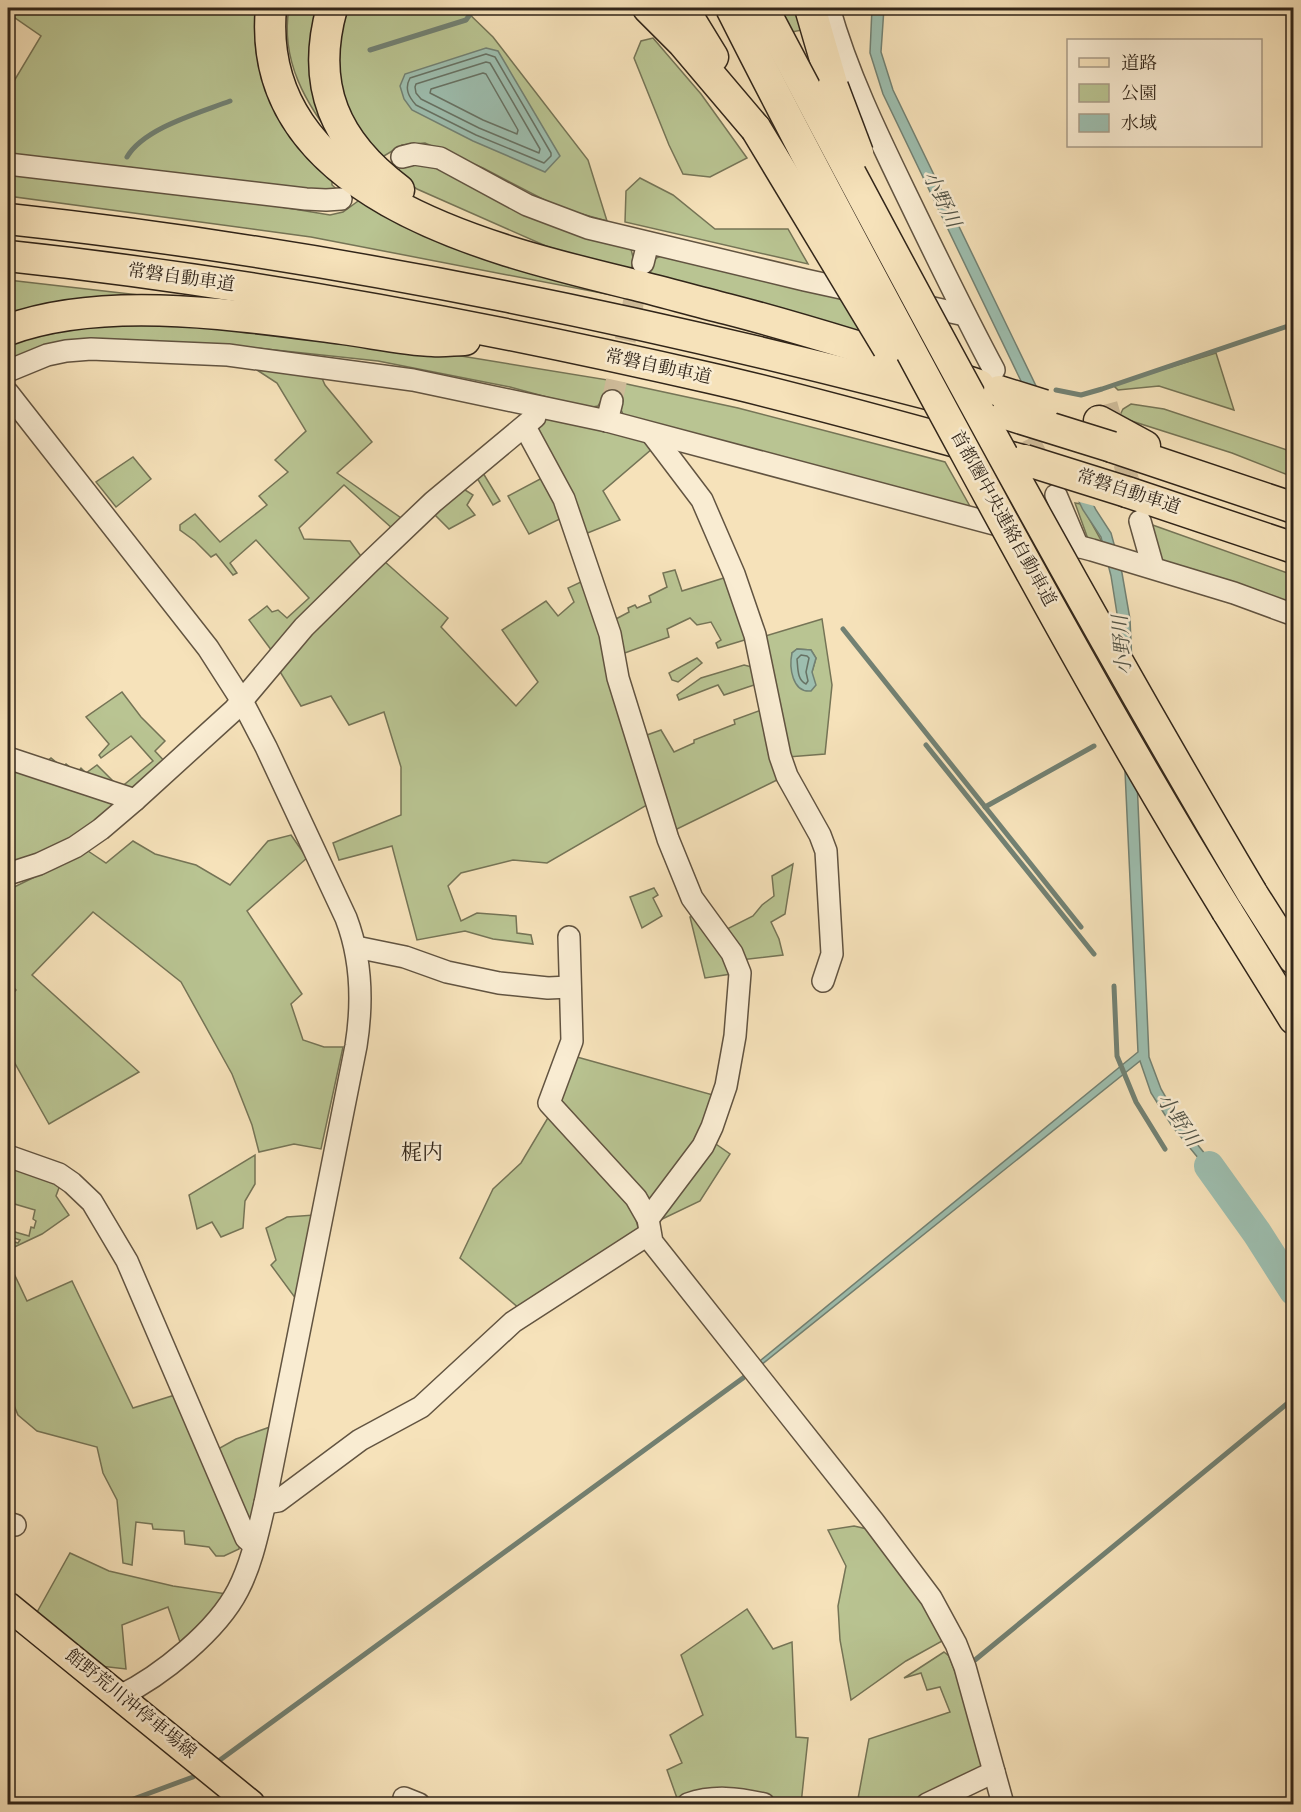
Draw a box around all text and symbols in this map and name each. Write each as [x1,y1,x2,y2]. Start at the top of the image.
legend [1067,39,1262,147]
text: 道路 [1121,52,1157,78]
text: 公園 [1121,82,1157,108]
text: 水域 [1121,112,1157,138]
water label: 小野川 [914,167,967,235]
street label: 常磐自動車道 [126,259,236,299]
street label: 常磐自動車道 [602,344,714,392]
street label: 首都圏中央連絡自動車道 [943,426,1061,612]
street label: 常磐自動車道 [1073,464,1183,522]
water label: 小野川 [1107,612,1141,676]
water label: 小野川 [1148,1088,1207,1156]
district label: 梶内 [401,1139,443,1169]
street label: 館野荒川沖停車場線 [59,1644,201,1766]

